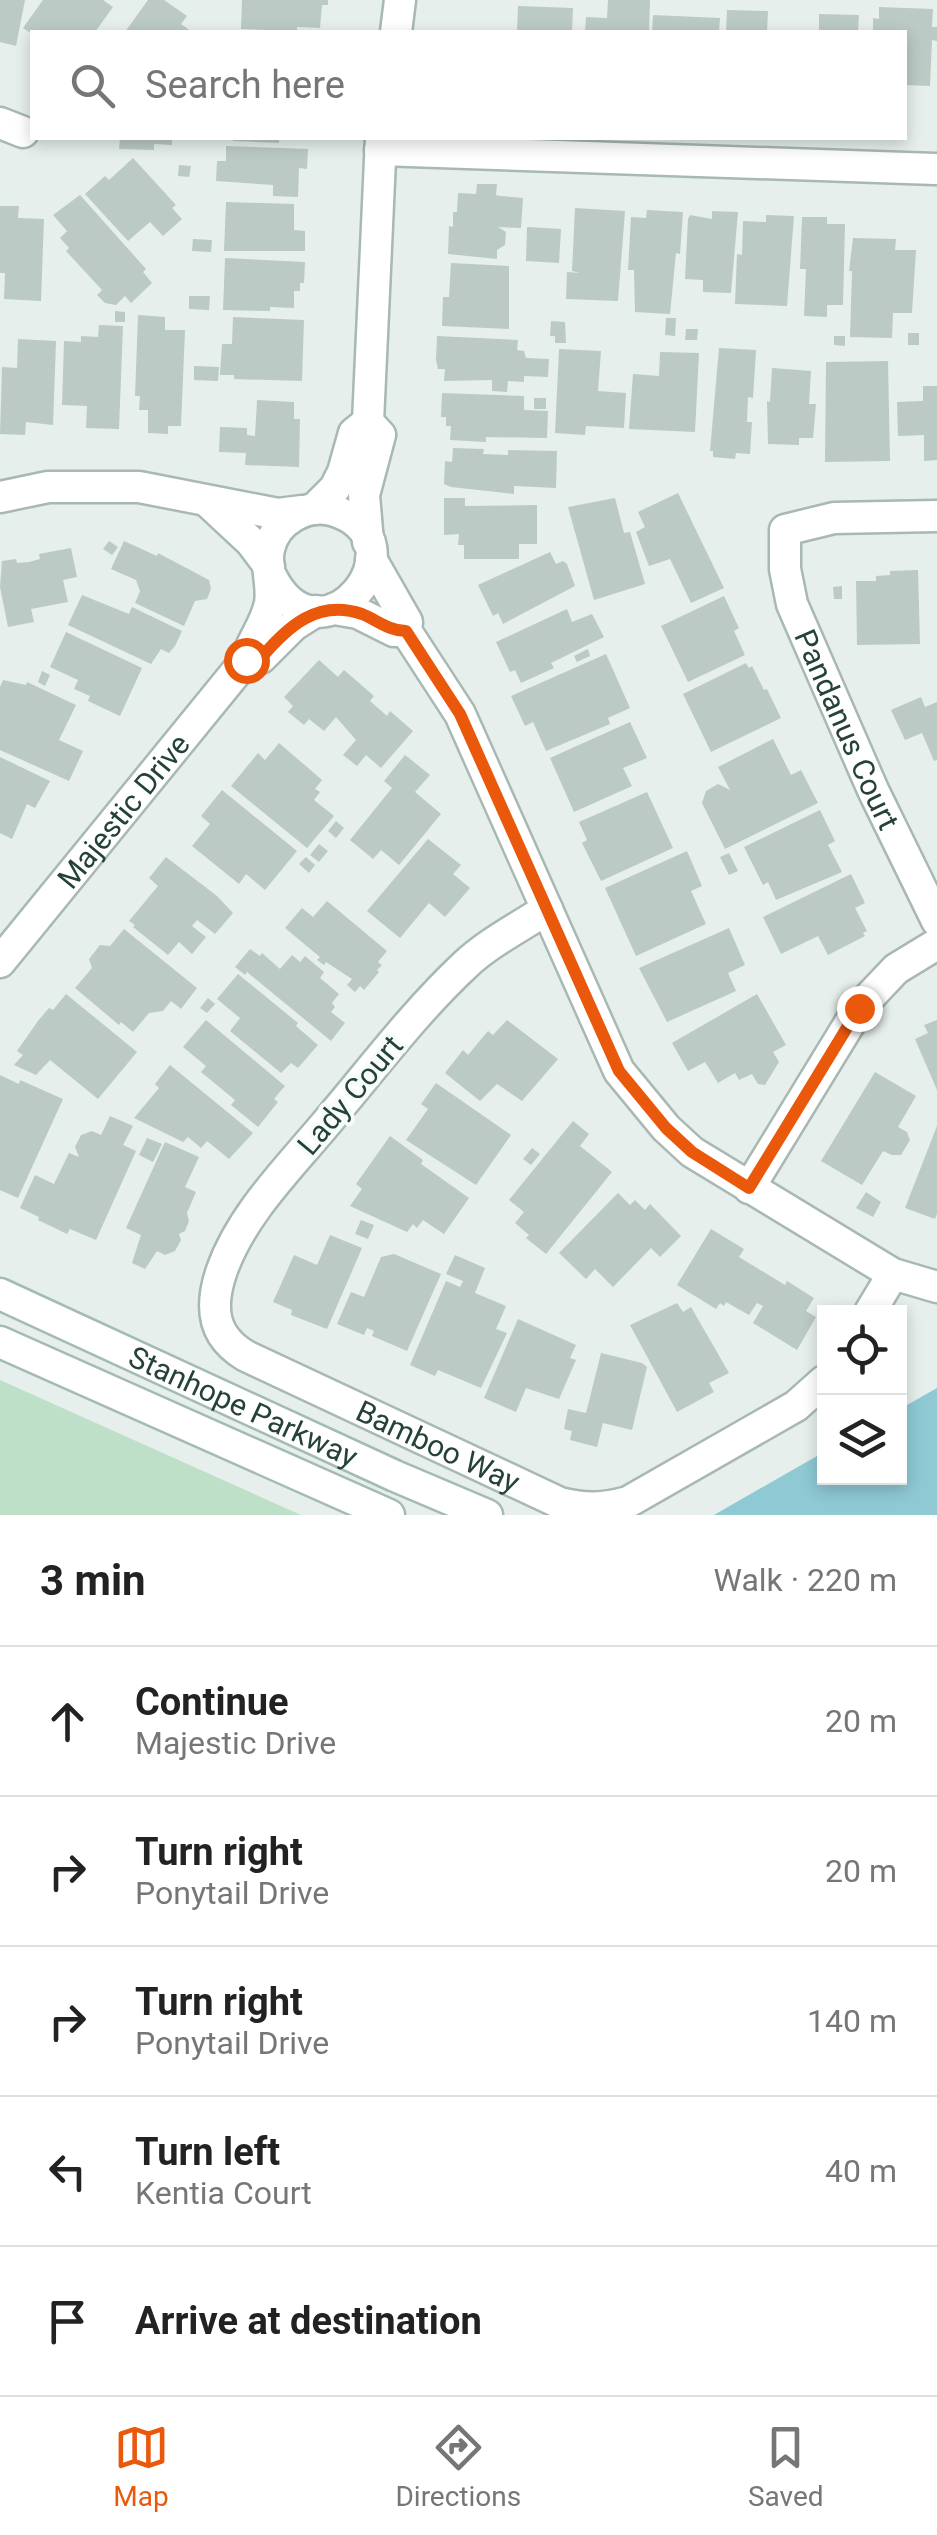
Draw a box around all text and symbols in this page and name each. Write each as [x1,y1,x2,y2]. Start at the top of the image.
search box [30,30,907,140]
icon: search [65,58,120,113]
text: Search here [145,63,345,107]
street label: Pandanus Court [788,624,907,835]
route start [224,638,270,684]
street label: Majestic Drive [50,727,196,895]
route end [837,986,883,1032]
street label: Lady Court [290,1028,410,1162]
map controls [817,1305,907,1485]
button: locate [817,1305,907,1395]
street label: Stanhope Parkway [124,1338,363,1474]
street label: Bamboo Way [351,1393,525,1499]
button: layers [817,1395,907,1485]
text: 3 min [40,1556,146,1605]
text: Walk · 220 m [714,1561,897,1599]
text: Continue [135,1680,289,1724]
icon: ahead [40,1694,95,1749]
text: 20 m [825,1702,897,1740]
text: Majestic Drive [135,1724,336,1762]
text: Turn right [135,1830,303,1874]
icon: right [40,1844,95,1899]
text: 20 m [825,1852,897,1890]
text: Ponytail Drive [135,1874,329,1912]
text: Turn right [135,1980,303,2024]
icon: right [40,1994,95,2049]
text: 140 m [807,2002,897,2040]
text: Ponytail Drive [135,2024,329,2062]
text: Turn left [135,2130,280,2174]
icon: left [40,2144,95,2199]
text: 40 m [825,2152,897,2190]
text: Kentia Court [135,2174,312,2212]
icon: arrive [40,2294,95,2349]
text: Arrive at destination [135,2299,482,2343]
tab: Map [113,2420,169,2513]
tab: Directions [395,2420,521,2513]
tab: Saved [748,2420,824,2513]

